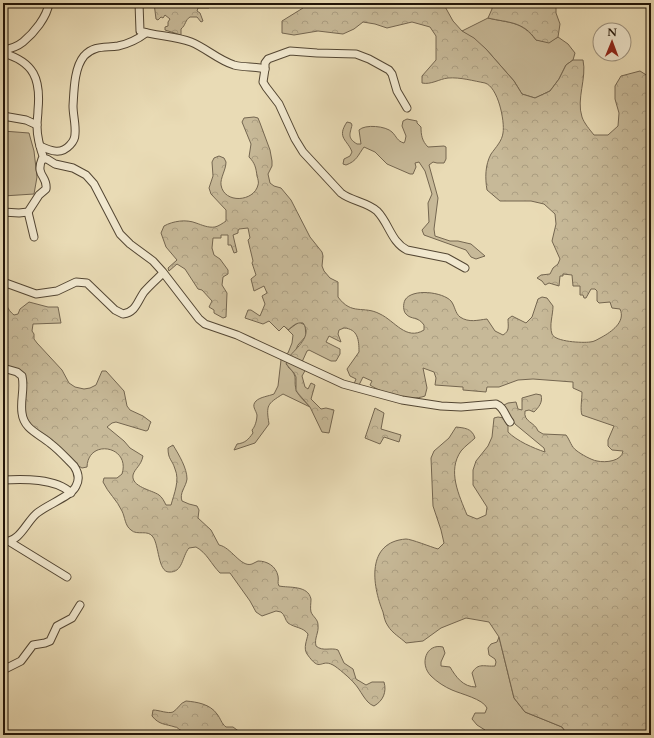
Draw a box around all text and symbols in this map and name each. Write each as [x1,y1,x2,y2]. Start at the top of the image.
north arrow [592,22,632,62]
text: N [607,25,618,40]

